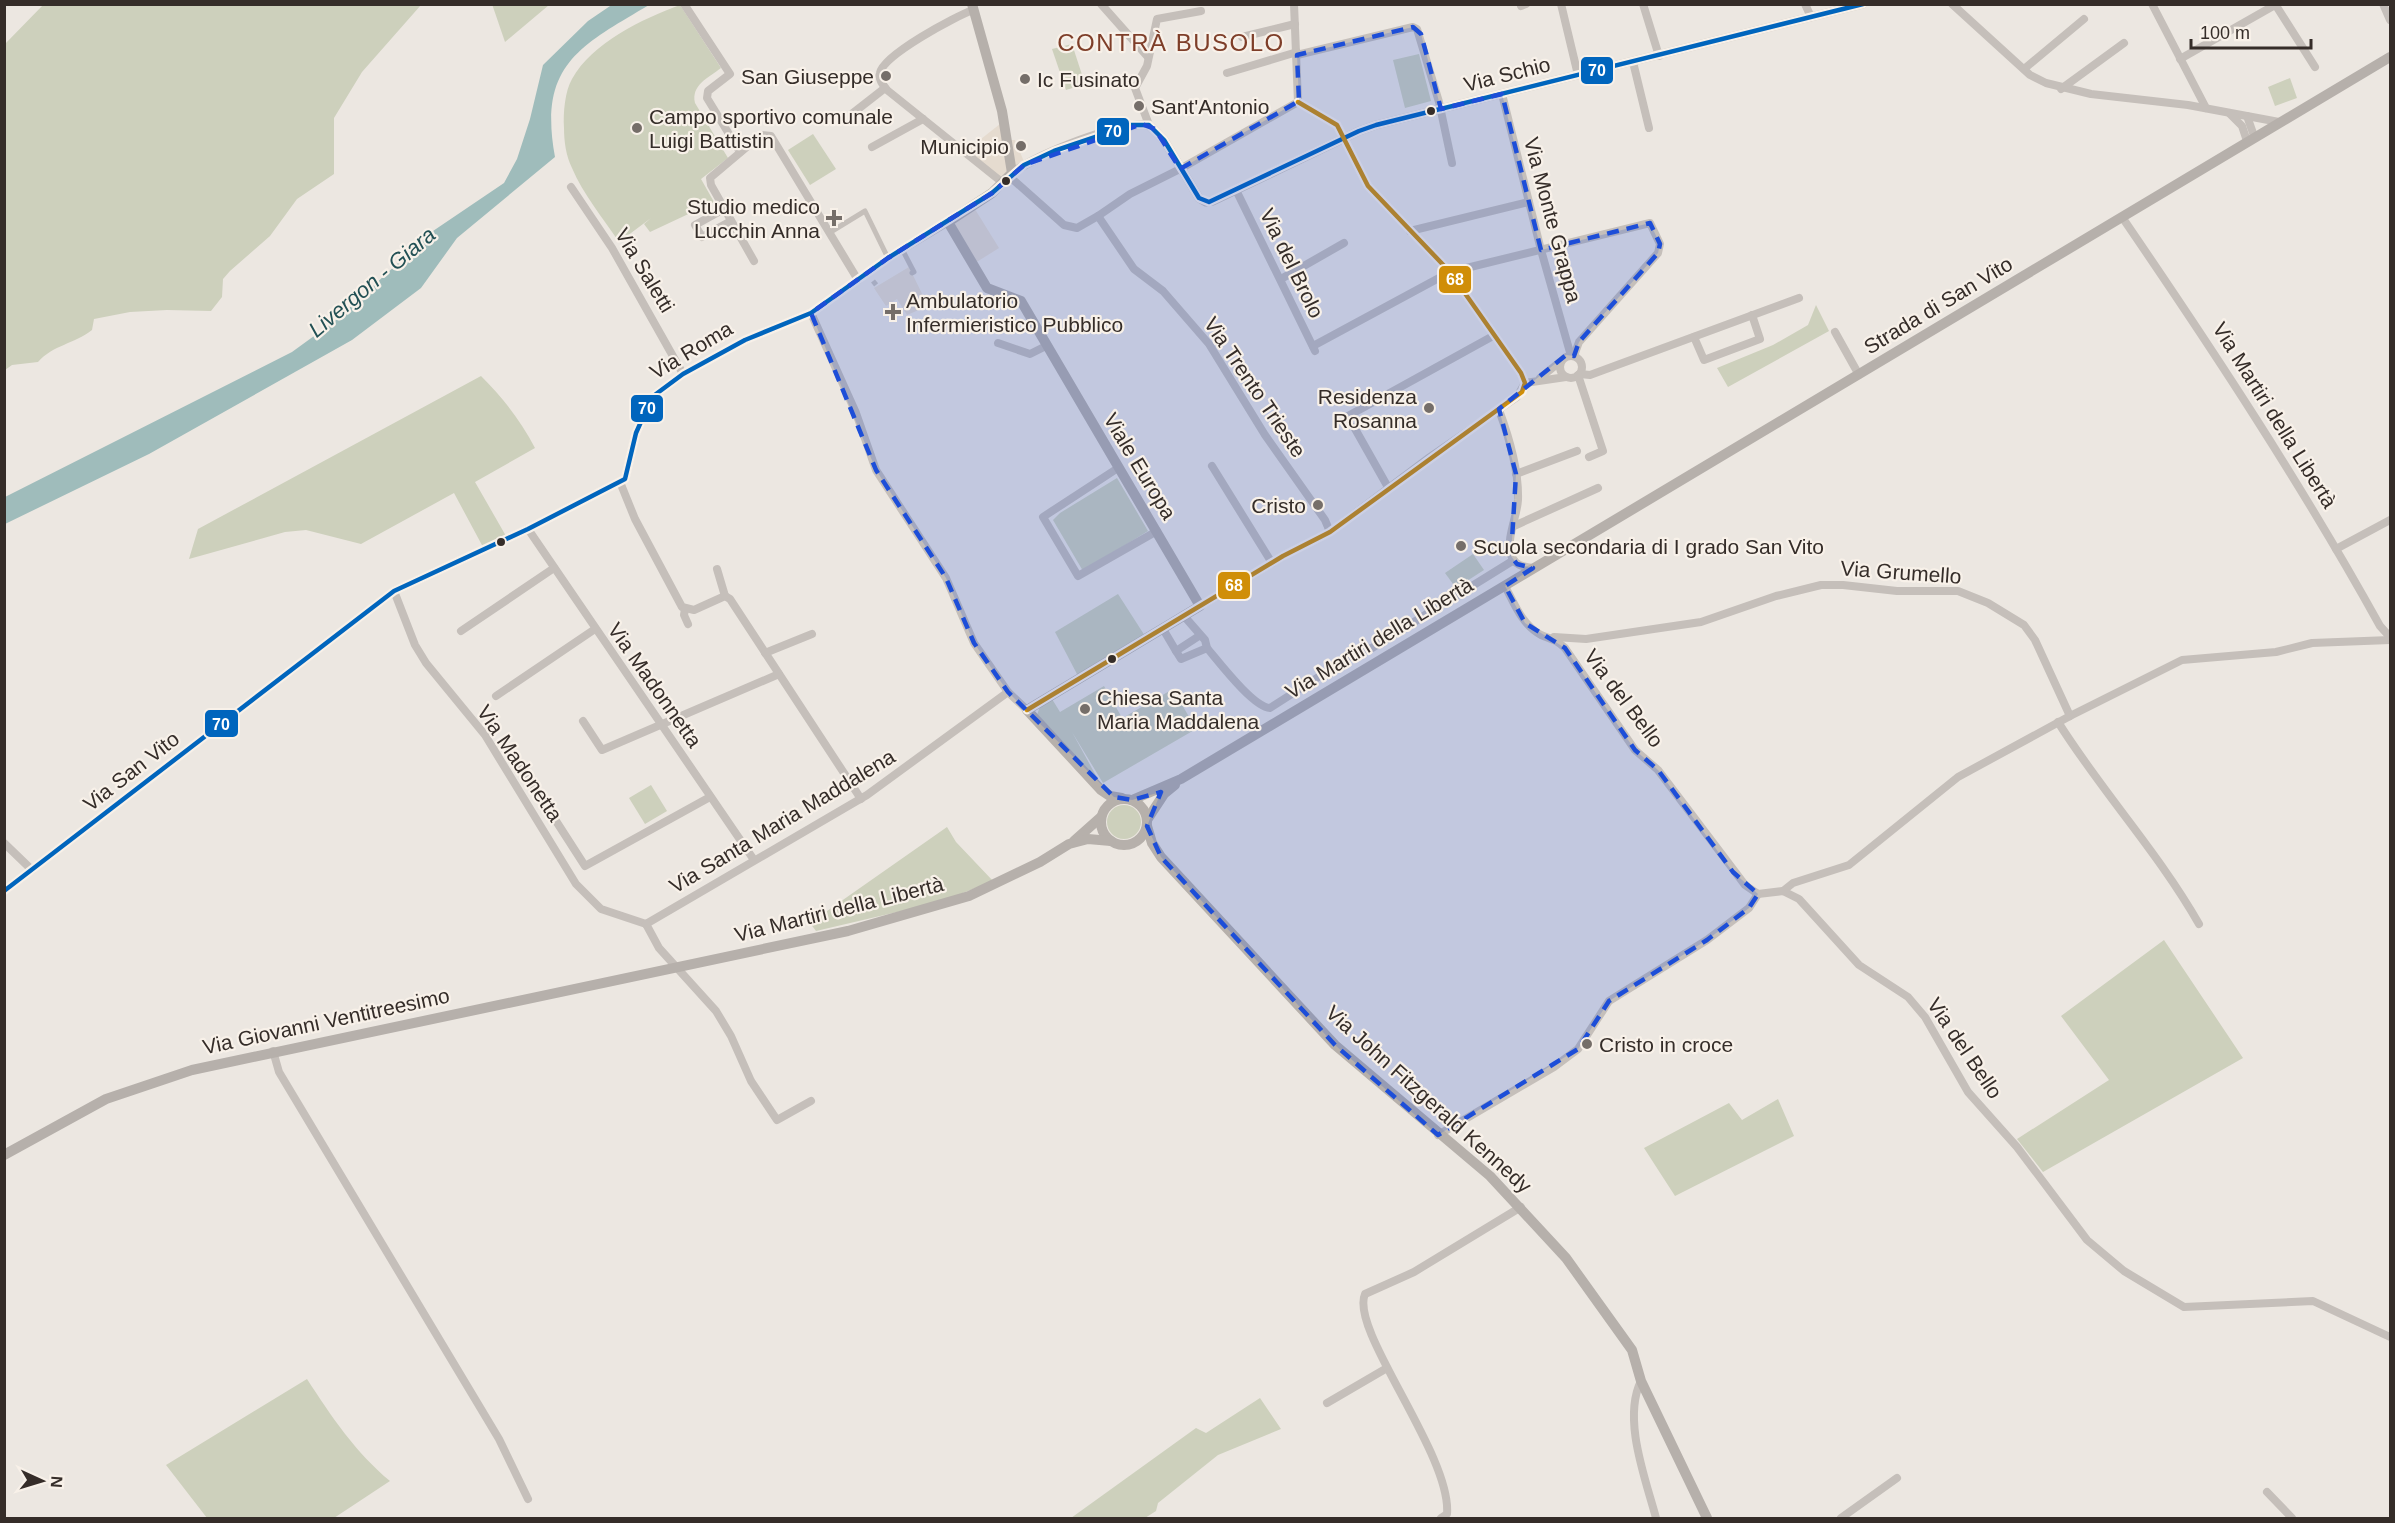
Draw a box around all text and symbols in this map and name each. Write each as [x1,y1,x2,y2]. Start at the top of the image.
scale bar [2191,12,2311,50]
text: 100 m [2200,23,2250,43]
district label: CONTRÀ BUSOLO [1057,29,1285,56]
street label: Via Schio [1461,52,1553,96]
line badge: 70 [1580,56,1614,85]
text: 70 [1588,62,1606,79]
place label: San Giuseppe [741,65,874,88]
place label: Ic Fusinato [1037,68,1140,91]
marker: San Giuseppe [879,69,893,83]
marker: Ic Fusinato [1018,72,1032,86]
place label: Sant'Antonio [1151,95,1269,118]
marker: Sant'Antonio [1132,99,1146,113]
place label: Campo sportivo comunale Luigi Battistin [649,105,893,152]
unlabelled marker [1425,105,1437,117]
line badge: 70 [1096,117,1130,146]
marker: Campo sportivo comunale Luigi Battistin [630,121,644,135]
text: 70 [1104,123,1122,140]
place label: Municipio [920,135,1009,158]
street label: Via Monte Grappa [1520,135,1586,305]
marker: Municipio [1014,139,1028,153]
unlabelled marker [1000,175,1012,187]
place label: Studio medico Lucchin Anna [687,195,820,242]
street label: Via del Brolo [1256,205,1328,321]
marker: Studio medico Lucchin Anna [825,209,843,227]
water label: Livergon - Giara [304,222,440,342]
street label: Via Saletti [611,224,679,316]
street label: Strada di San Vito [1860,252,2016,358]
line badge: 68 [1438,265,1472,294]
text: 68 [1446,271,1464,288]
place label: Ambulatorio Infermieristico Pubblico [906,289,1123,336]
marker: Ambulatorio Infermieristico Pubblico [884,303,902,321]
street label: Via Trento Trieste [1200,313,1310,461]
street label: Via Roma [646,316,737,384]
street label: Via Martiri della Libertà [2208,318,2342,512]
place label: Residenza Rosanna [1318,385,1417,432]
line badge: 70 [630,394,664,423]
text: 70 [638,400,656,417]
marker: Residenza Rosanna [1422,401,1436,415]
street label: Viale Europa [1099,409,1181,524]
place label: Cristo [1251,494,1306,517]
marker: Cristo [1311,498,1325,512]
place label: Scuola secondaria di I grado San Vito [1473,535,1824,558]
unlabelled marker [495,536,507,548]
marker: Scuola secondaria di I grado San Vito [1454,539,1468,553]
street label: Via Grumello [1840,556,1962,588]
line badge: 68 [1217,571,1251,600]
street label: Via Martiri della Libertà [1281,573,1477,703]
text: 68 [1225,577,1243,594]
street label: Via Madonnetta [603,618,707,752]
street label: Via del Bello [1580,645,1668,751]
unlabelled marker [1106,653,1118,665]
place label: Chiesa Santa Maria Maddalena [1097,686,1260,733]
street label: Via Madonetta [473,701,567,826]
marker: Chiesa Santa Maria Maddalena [1078,702,1092,716]
line badge: 70 [204,709,239,738]
text: 70 [212,716,230,733]
street label: Via San Vito [79,727,183,815]
street label: Via Santa Maria Maddalena [665,744,899,897]
street label: Via Martiri della Libertà [732,872,946,946]
street label: Via Giovanni Ventitreesimo [200,984,452,1058]
street label: Via del Bello [1923,993,2007,1103]
street label: Via John Fitzgerald Kennedy [1322,1001,1537,1198]
place label: Cristo in croce [1599,1033,1733,1056]
marker: Cristo in croce [1580,1037,1594,1051]
north arrow [12,1451,72,1511]
text: N [48,1476,65,1488]

